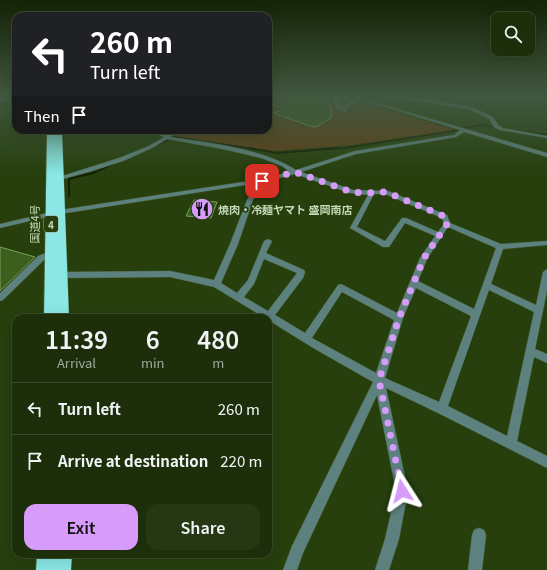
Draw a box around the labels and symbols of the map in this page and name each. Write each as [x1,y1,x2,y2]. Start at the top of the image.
pin [245,164,279,198]
restaurant icon: 焼肉・冷麺ヤマト 盛岡南店 [189,196,215,222]
place label: 焼肉・冷麺ヤマト 盛岡南店 [218,201,353,217]
street label: 国道4号 [26,204,42,244]
road number: 4 [44,216,58,232]
position arrow [381,470,423,512]

